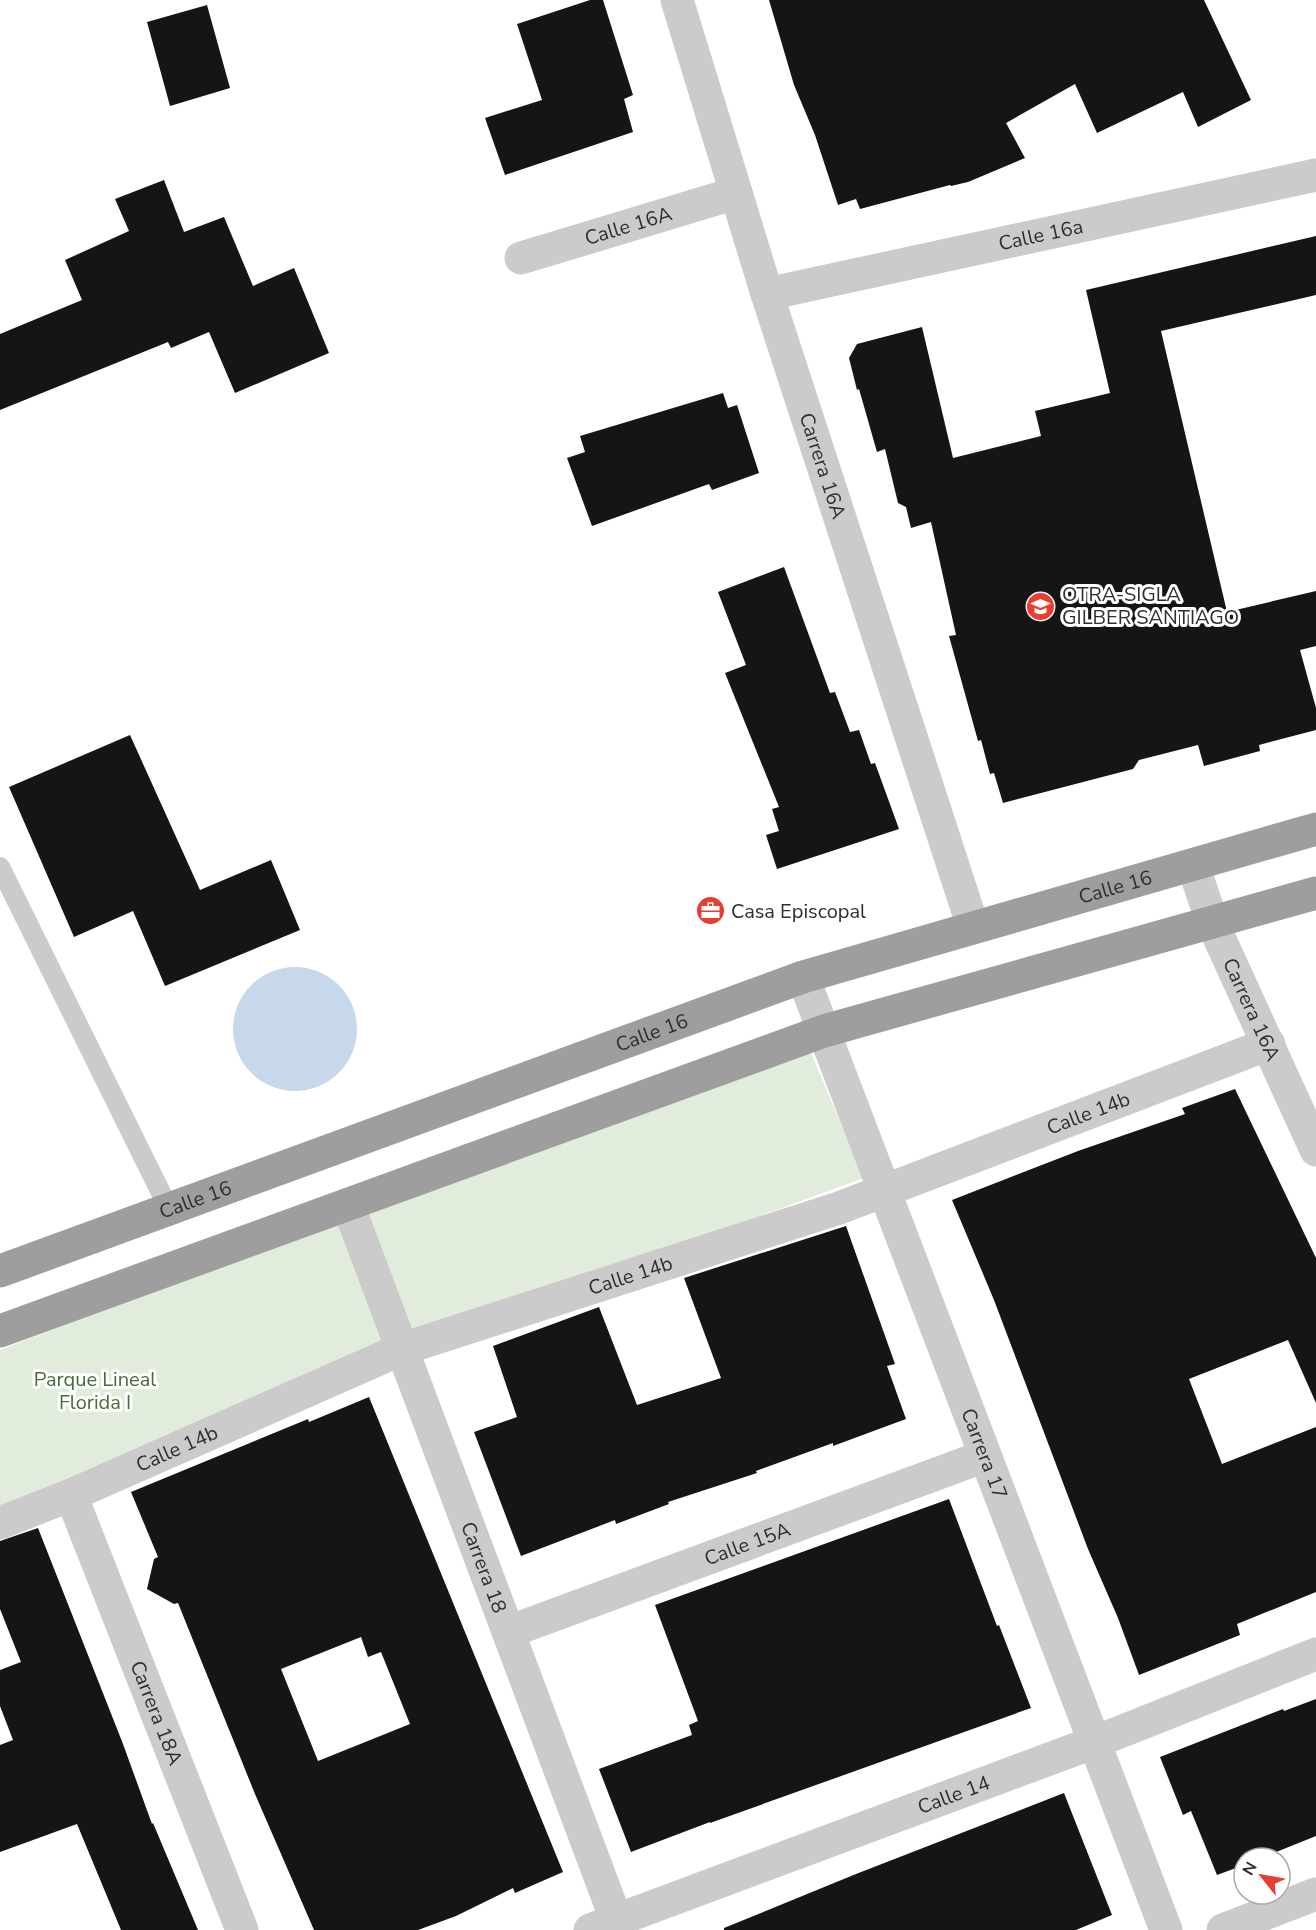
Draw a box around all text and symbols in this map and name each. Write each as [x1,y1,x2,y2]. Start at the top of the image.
street label: Calle 16A [581,200,676,252]
street label: Calle 16a [996,213,1086,257]
street label: Carrera 16A [793,409,852,523]
place label: OTRA-SIGLA GILBER SANTIAGO [1062,581,1239,631]
school or university icon: OTRA-SIGLA GILBER SANTIAGO [1025,590,1057,622]
street label: Calle 16 [1075,864,1155,911]
office icon: Casa Episcopal [694,895,726,927]
place label: Casa Episcopal [731,898,866,925]
street label: Carrera 16A [1216,954,1287,1065]
street label: Calle 16 [612,1007,692,1058]
street label: Calle 14b [1043,1085,1134,1142]
street label: Calle 16 [156,1174,235,1226]
street label: Calle 14b [585,1250,676,1302]
park label: Parque Lineal Florida I [34,1366,156,1416]
street label: Carrera 17 [954,1404,1014,1503]
street label: Calle 14b [132,1419,222,1479]
street label: Calle 15A [701,1516,795,1572]
street label: Carrera 18 [454,1518,513,1617]
street label: Carrera 18A [123,1657,189,1769]
street label: Calle 14 [914,1769,994,1821]
north arrow [1232,1846,1292,1906]
text: N [1237,1858,1263,1880]

